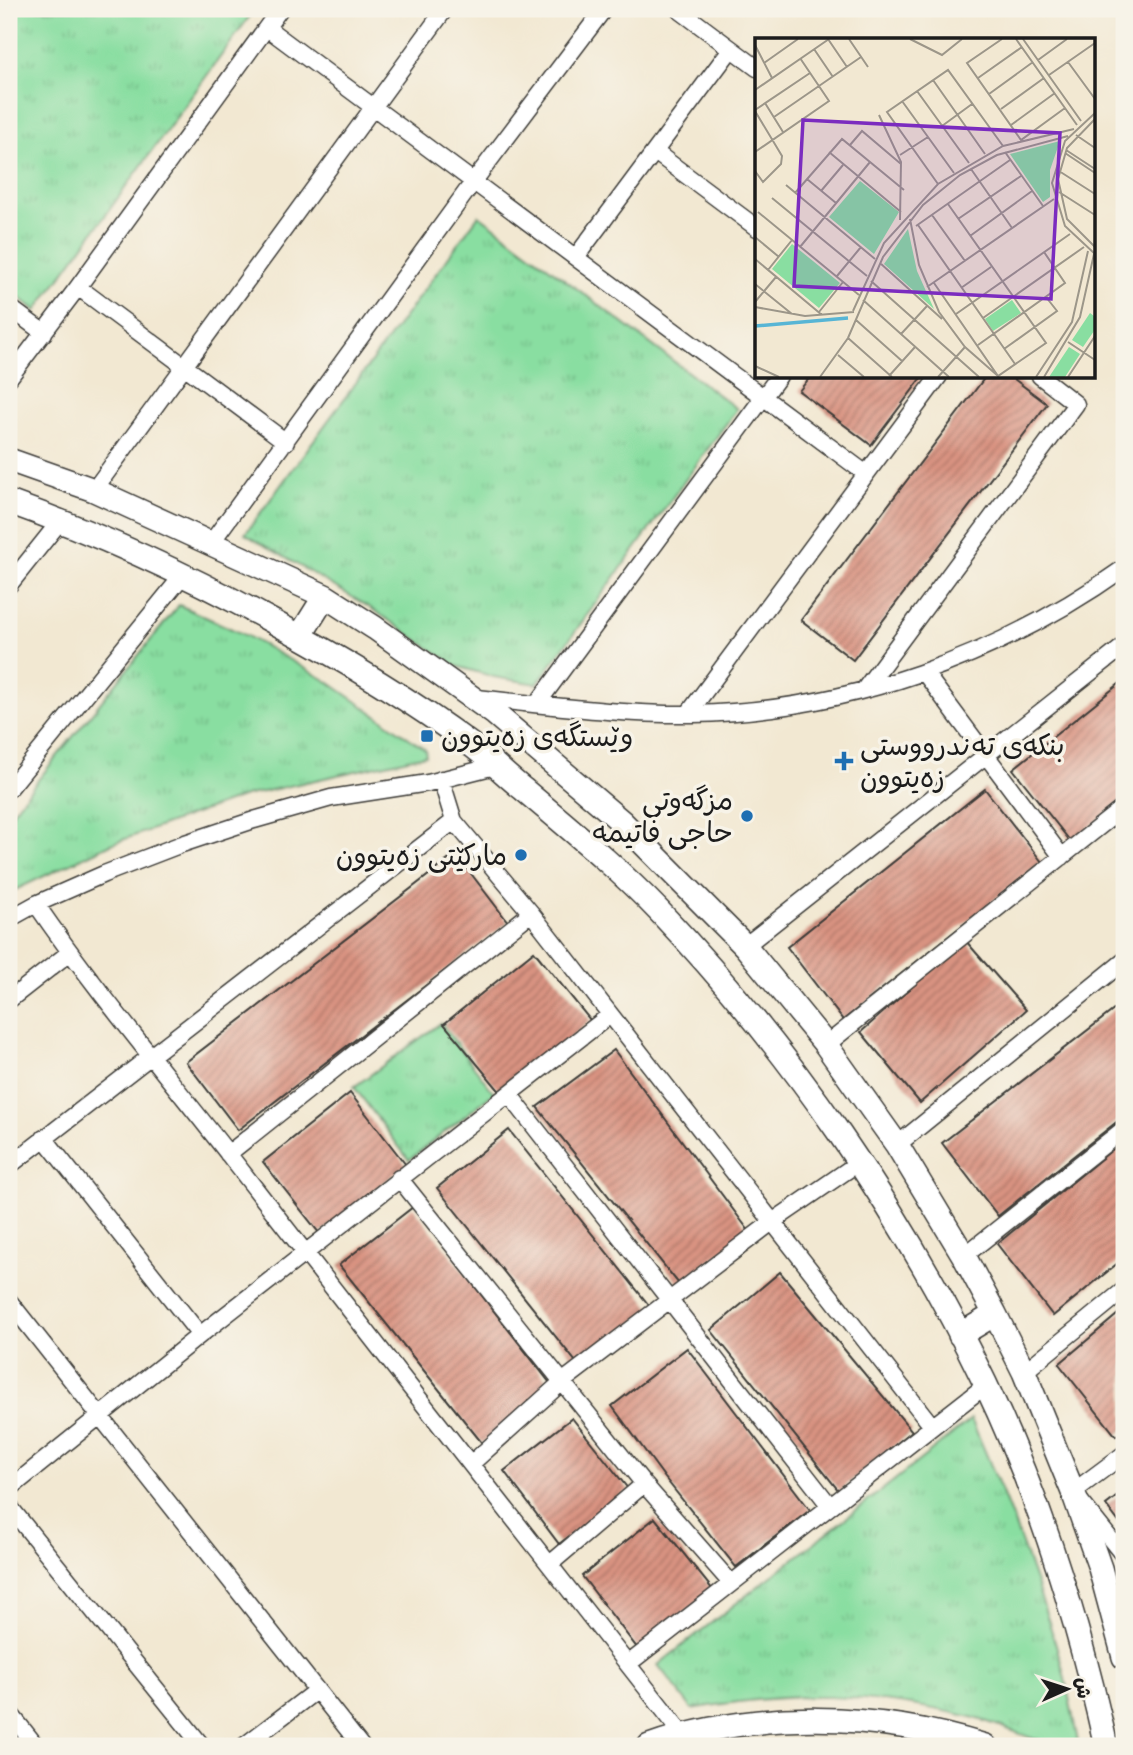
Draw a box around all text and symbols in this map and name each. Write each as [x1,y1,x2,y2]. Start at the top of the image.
inset map [755,38,1094,378]
place label: وێستگەی زەیتوون [441,719,633,760]
marker: وێستگەی زەیتوون [419,728,435,744]
place label: بنکەی تەندرووستی زەیتوون [860,728,1065,801]
marker: بنکەی تەندرووستی زەیتوون [834,751,854,771]
place label: مزگەوتی حاجی فاتیمە [592,783,733,856]
marker: مزگەوتی حاجی فاتیمە [739,808,755,824]
place label: مارکێتی زەیتوون [336,838,507,879]
marker: مارکێتی زەیتوون [513,847,529,863]
north arrow [1032,1654,1102,1724]
text: ش [1067,1677,1096,1699]

